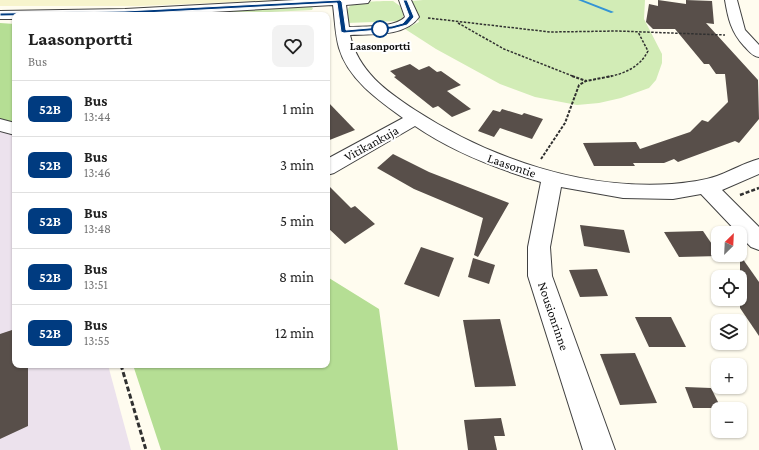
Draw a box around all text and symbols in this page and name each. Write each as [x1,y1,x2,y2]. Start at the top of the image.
marker: Laasonportti [371,20,389,38]
button: heart [272,25,314,67]
text: Laasonportti [28,28,132,49]
place label: Laasonportti [350,40,411,52]
text: Bus [28,54,47,69]
text: Bus [84,93,107,109]
text: 52B [39,101,61,117]
text: 1 min [282,101,314,117]
text: 13:44 [84,109,111,124]
street label: Vitikankuja [341,122,401,165]
text: Bus [84,149,107,165]
street label: Laasontie [486,150,538,181]
text: 52B [39,157,61,173]
text: 3 min [280,157,314,173]
text: 13:46 [84,165,111,180]
text: Bus [84,205,107,221]
text: 52B [39,213,61,229]
text: 5 min [280,213,314,229]
text: 13:48 [84,221,111,236]
north arrow [711,226,747,262]
map controls [711,226,747,438]
text: Bus [84,261,107,277]
text: 52B [39,269,61,285]
text: 8 min [279,269,314,285]
button: locate [711,270,747,306]
text: 13:51 [84,277,108,292]
street label: Nousionrinne [535,280,572,353]
button: layers [711,314,747,350]
text: Bus [84,317,107,333]
text: 52B [39,325,61,341]
text: 12 min [275,325,314,341]
text: 13:55 [84,333,110,348]
button: + [711,358,747,394]
button: − [711,402,747,438]

